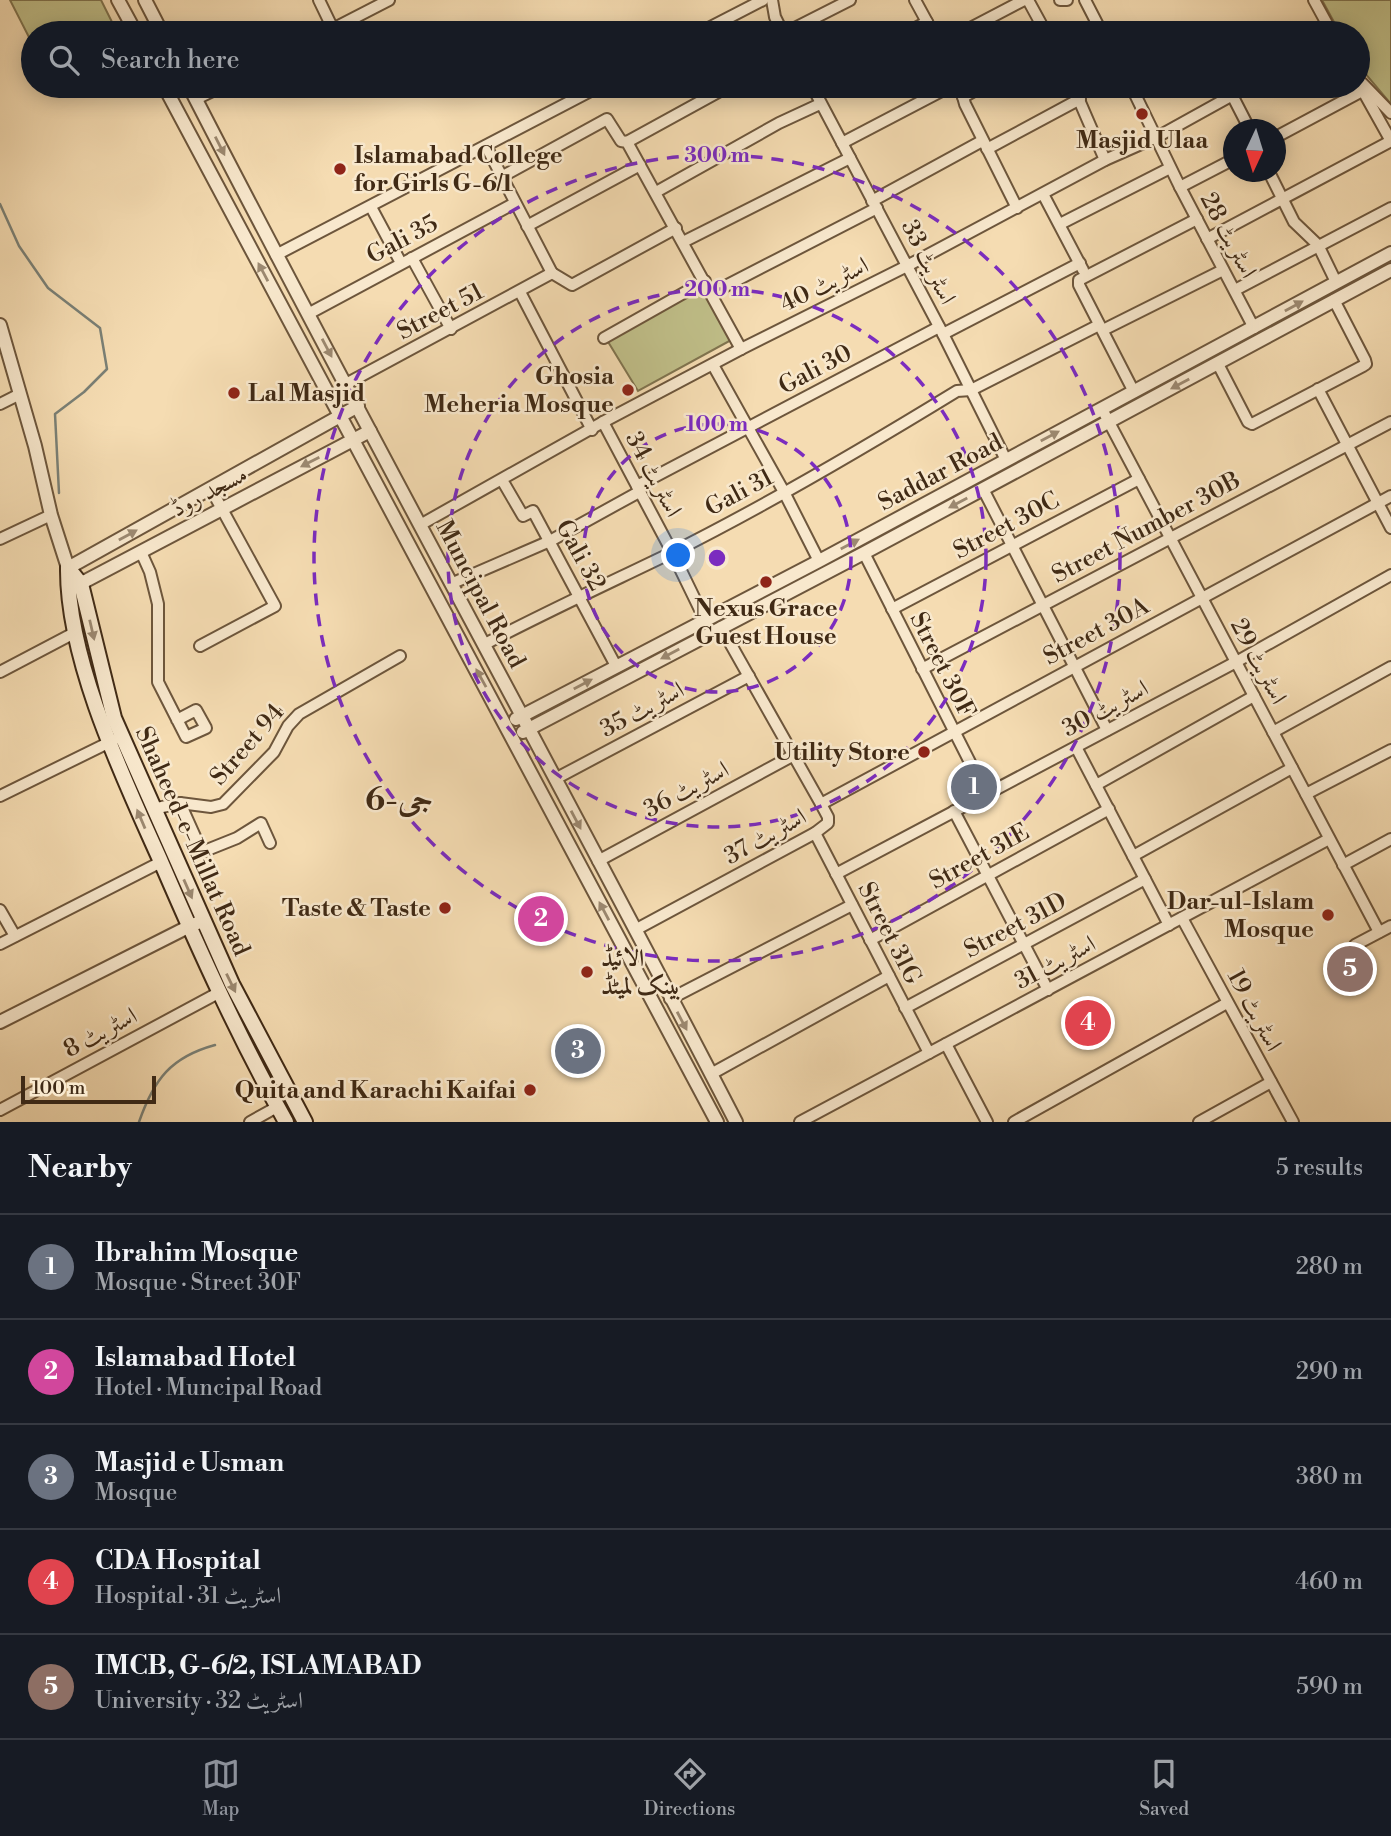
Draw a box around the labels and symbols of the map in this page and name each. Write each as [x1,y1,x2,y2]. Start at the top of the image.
marker: Masjid Ulaa [1134,106,1150,122]
north arrow [1223,119,1286,182]
place label: Masjid Ulaa [1076,126,1209,156]
one-way arrow [214,137,226,157]
place label: Islamabad College for Girls G-6/1 [354,141,563,199]
text: 300 m [684,143,750,169]
marker: Islamabad College for Girls G-6/1 [332,161,348,177]
street label: اسٹریٹ 28 [1193,187,1263,284]
street label: Gali 35 [362,209,443,271]
street label: اسٹریٹ 33 [894,215,962,310]
street label: اسٹریٹ 40 [775,251,874,319]
one-way arrow [257,262,268,282]
street label: Street 51 [392,276,489,347]
text: 200 m [684,277,750,303]
one-way arrow [1284,300,1303,312]
one-way arrow [320,338,332,358]
street label: Gali 30 [774,338,857,402]
place label: Ghosia Meheria Mosque [424,362,615,420]
one-way arrow [1170,378,1190,390]
place label: Lal Masjid [248,379,365,409]
marker: Ghosia Meheria Mosque [620,382,636,398]
marker: Lal Masjid [226,385,242,401]
text: 100 m [686,412,748,438]
street label: اسٹریٹ 34 [618,427,688,522]
street label: Saddar Road [873,427,1008,518]
one-way arrow [1040,431,1060,442]
one-way arrow [300,457,320,468]
street label: مسجد روڈ [166,459,253,524]
street label: Gali 31 [700,462,779,523]
street label: Street Number 30B [1047,465,1246,590]
street label: Street 30C [948,485,1065,566]
one-way arrow [948,497,968,509]
street label: Muncipal Road [429,515,532,674]
street label: Gali 32 [548,515,612,596]
one-way arrow [119,529,138,541]
your location [661,538,695,572]
one-way arrow [840,538,860,550]
centre of rings [705,546,729,570]
marker: Nexus Grace Guest House [758,574,774,590]
street label: Street 30A [1038,591,1155,672]
place label: Nexus Grace Guest House [694,594,838,652]
street label: Street 30F [903,607,982,724]
street label: اسٹریٹ 29 [1223,613,1293,709]
one-way arrow [87,619,98,641]
one-way arrow [660,649,680,660]
one-way arrow [475,668,487,687]
street label: اسٹریٹ 30 [1057,674,1154,744]
street label: اسٹریٹ 35 [595,675,690,744]
one-way arrow [573,678,593,689]
street label: Street 94 [204,698,292,792]
street label: Shaheed-e-Millat Road [128,722,256,961]
place label: Utility Store [774,738,910,768]
marker: Utility Store [916,744,932,760]
street label: اسٹریٹ 36 [639,755,734,825]
pin: 1 [951,761,997,813]
district label: جی-6 [365,780,433,820]
street label: اسٹریٹ 37 [719,802,812,872]
one-way arrow [135,808,146,829]
one-way arrow [570,810,582,829]
street label: Street 31E [924,817,1035,897]
street label: Street 31G [851,877,928,990]
one-way arrow [183,878,194,899]
street label: Street 31D [959,886,1072,965]
place label: Dar-ul-Islam Mosque [1167,887,1314,945]
pin: 2 [518,893,564,945]
place label: Taste & Taste [282,894,431,924]
marker: Taste & Taste [437,900,453,916]
one-way arrow [598,901,610,920]
marker: Dar-ul-Islam Mosque [1320,907,1336,923]
street label: اسٹریٹ 31 [1010,929,1101,997]
place label: الائیڈ بینک لمیٹڈ [601,943,681,1002]
pin: 5 [1327,943,1373,995]
marker: الائیڈ بینک لمیٹڈ [579,964,595,980]
street label: اسٹریٹ 19 [1220,964,1288,1057]
one-way arrow [226,973,237,993]
pin: 4 [1065,997,1111,1049]
street label: اسٹریٹ 8 [58,1001,143,1065]
one-way arrow [677,1011,688,1031]
pin: 3 [555,1025,601,1077]
scale bar [21,1073,156,1105]
place label: Quita and Karachi Kaifai [235,1076,516,1106]
marker: Quita and Karachi Kaifai [522,1082,538,1098]

